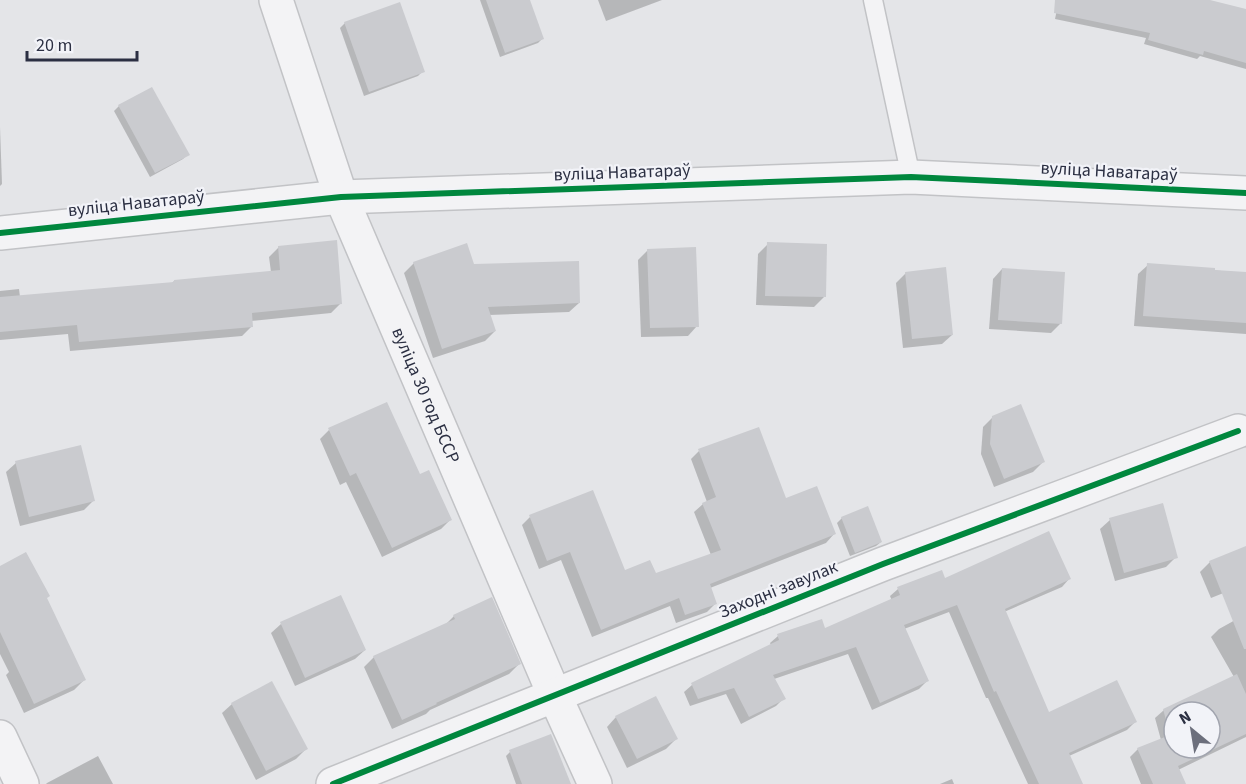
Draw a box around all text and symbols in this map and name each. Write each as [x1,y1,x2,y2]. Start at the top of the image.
scale bar [27,24,136,62]
text: 20 m [36,33,72,58]
street label: вуліца Наватараў [1040,155,1179,188]
street label: вуліца Наватараў [553,158,692,187]
street label: вуліца Наватараў [67,184,206,223]
street label: вуліца 30 год БССР [385,323,466,467]
street label: Заходні завулак [715,554,842,625]
north arrow [1162,700,1222,760]
text: N [1175,706,1195,730]

